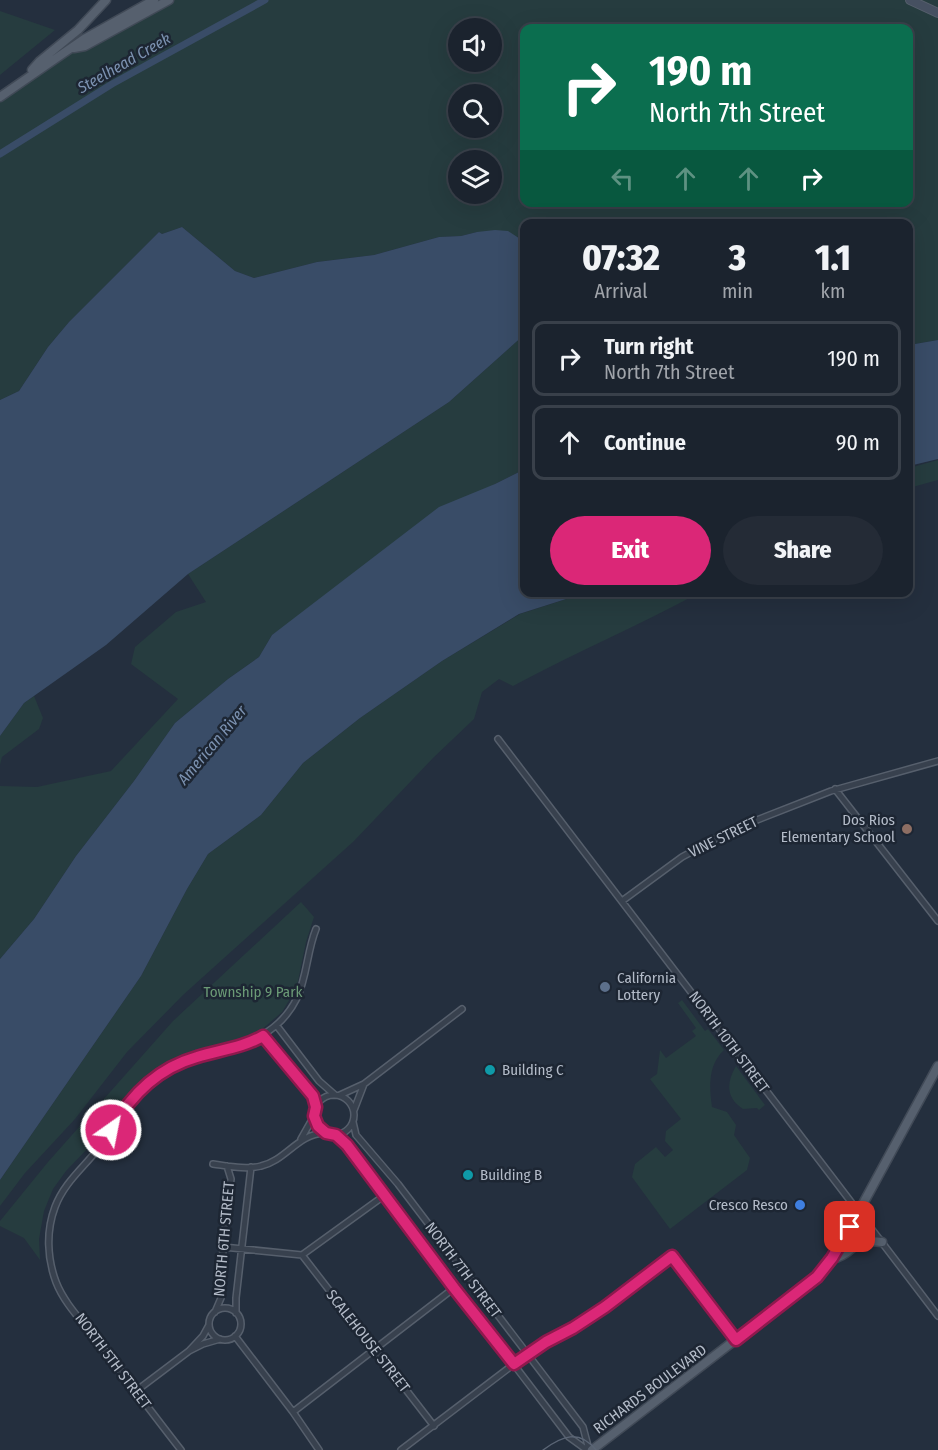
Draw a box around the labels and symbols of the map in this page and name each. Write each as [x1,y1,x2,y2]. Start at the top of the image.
water label: Steelhead Creek [73,29,174,98]
water label: American River [173,701,251,789]
place label: Dos Rios Elementary School [781,811,895,846]
street label: VINE STREET [686,813,760,861]
marker: Dos Rios Elementary School [900,822,914,836]
place label: California Lottery [617,969,676,1004]
marker: California Lottery [598,980,612,994]
park label: Township 9 Park [204,983,302,1001]
street label: NORTH 10TH STREET [685,988,773,1096]
place label: Building C [502,1061,564,1079]
marker: Building C [483,1063,497,1077]
position arrow [79,1098,143,1162]
place label: Building B [480,1166,542,1184]
marker: Building B [461,1168,475,1182]
street label: NORTH 6TH STREET [210,1181,238,1297]
place label: Cresco Resco [709,1196,788,1214]
marker: Cresco Resco [793,1198,807,1212]
pin [824,1201,875,1252]
street label: NORTH 7TH STREET [421,1219,505,1321]
street label: SCALEHOUSE STREET [322,1286,414,1396]
street label: NORTH 5TH STREET [71,1310,155,1412]
street label: RICHARDS BOULEVARD [590,1341,710,1437]

